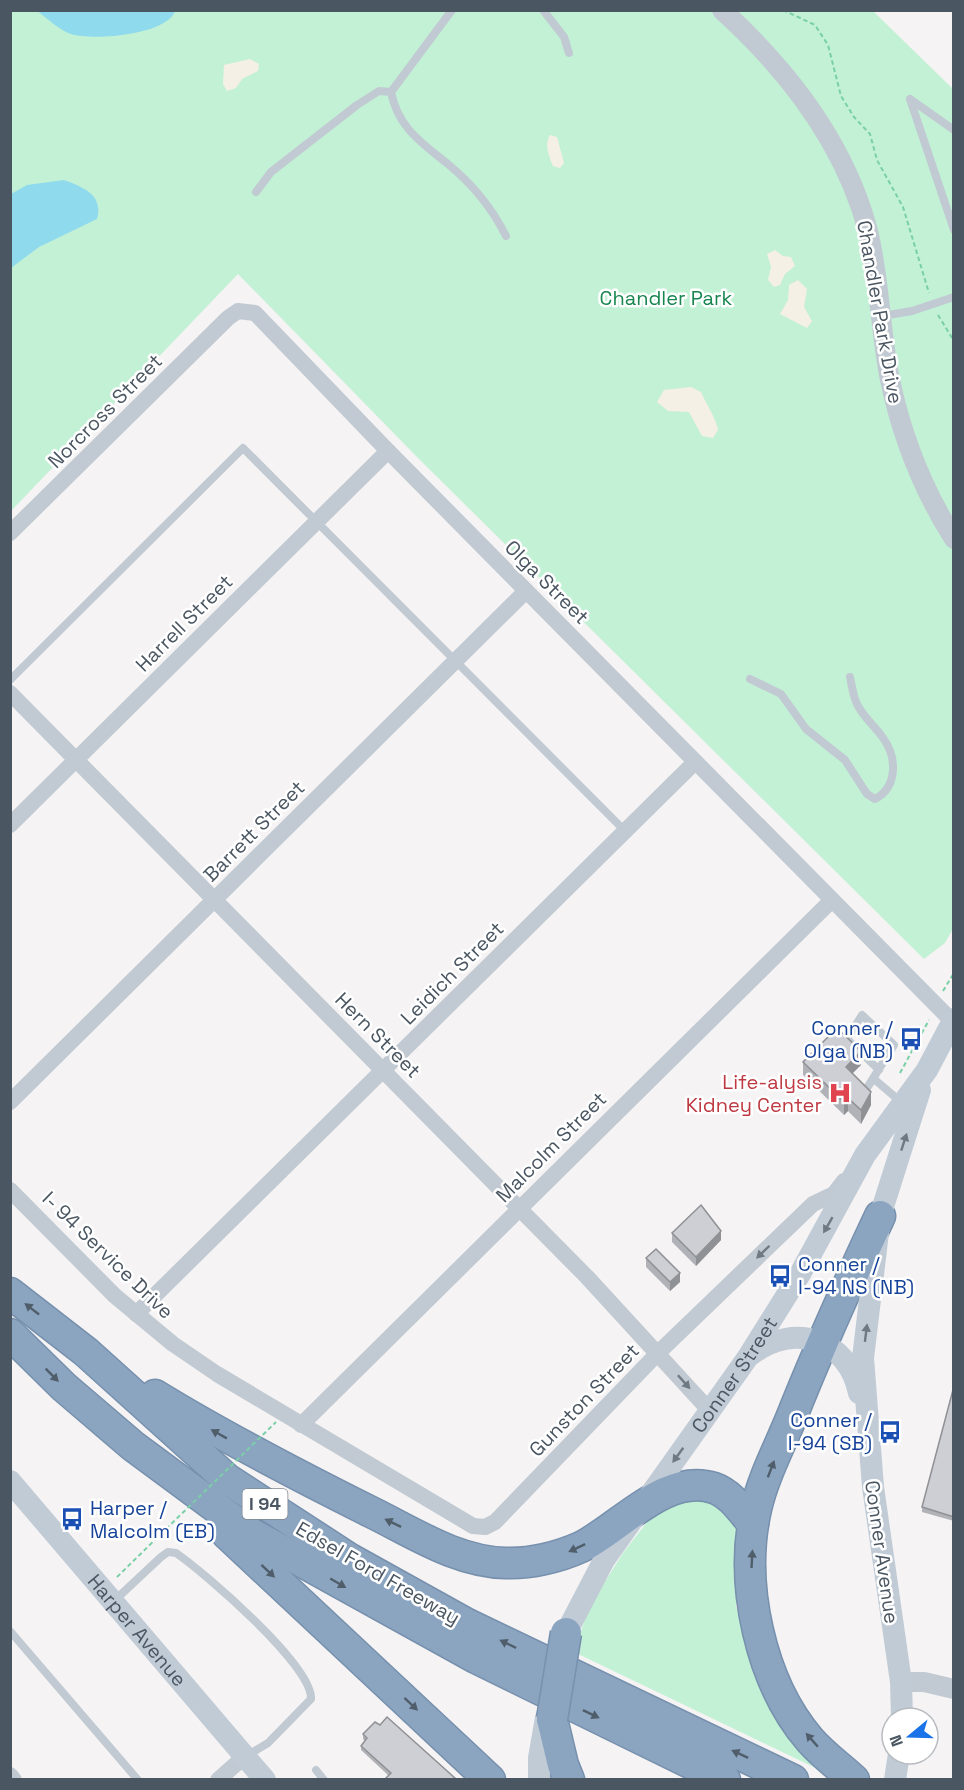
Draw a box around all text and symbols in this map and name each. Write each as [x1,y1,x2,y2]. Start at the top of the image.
street label: Chandler Park Drive [851,218,909,406]
park label: Chandler Park [600,285,733,311]
street label: Norcross Street [42,348,168,474]
street label: Olga Street [499,534,595,630]
street label: Harrell Street [130,569,238,677]
street label: Barrett Street [198,775,310,887]
street label: Leidich Street [395,916,509,1030]
street label: Hern Street [330,987,426,1083]
place label: Conner / Olga (NB) [804,1015,894,1064]
bus stop icon: Conner / Olga (NB) [898,1026,924,1052]
place label: Life-alysis Kidney Center [686,1069,822,1118]
hospital icon: Life-alysis Kidney Center [827,1080,853,1106]
street label: Malcolm Street [490,1086,612,1208]
one-way arrow [900,1133,909,1151]
street label: I- 94 Service Drive [37,1186,179,1324]
one-way arrow [823,1217,833,1234]
one-way arrow [756,1245,770,1259]
place label: Conner / I-94 NS (NB) [798,1251,914,1300]
bus stop icon: Conner / I-94 NS (NB) [767,1263,793,1289]
one-way arrow [24,1304,39,1316]
street label: Conner Street [685,1312,783,1438]
one-way arrow [861,1323,871,1342]
street label: Gunston Street [523,1338,645,1462]
one-way arrow [45,1367,59,1381]
one-way arrow [677,1374,690,1389]
place label: Conner / I-94 (SB) [788,1407,873,1456]
bus stop icon: Conner / I-94 (SB) [877,1419,903,1445]
one-way arrow [210,1429,227,1439]
one-way arrow [672,1447,684,1463]
one-way arrow [767,1460,776,1478]
street label: Conner Avenue [859,1479,905,1625]
road number: I 94 [242,1489,288,1519]
place label: Harper / Malcolm (EB) [90,1495,215,1544]
bus stop icon: Harper / Malcolm (EB) [59,1506,85,1532]
street label: Edsel Ford Freeway [291,1515,465,1631]
one-way arrow [384,1518,401,1527]
one-way arrow [569,1543,586,1552]
one-way arrow [747,1549,756,1568]
one-way arrow [260,1564,275,1577]
street label: Harper Avenue [82,1568,192,1692]
one-way arrow [330,1578,347,1588]
one-way arrow [500,1640,517,1649]
one-way arrow [403,1697,418,1710]
north arrow [880,1706,940,1766]
one-way arrow [582,1709,600,1719]
one-way arrow [805,1732,819,1747]
text: N [885,1732,908,1749]
one-way arrow [732,1750,749,1759]

